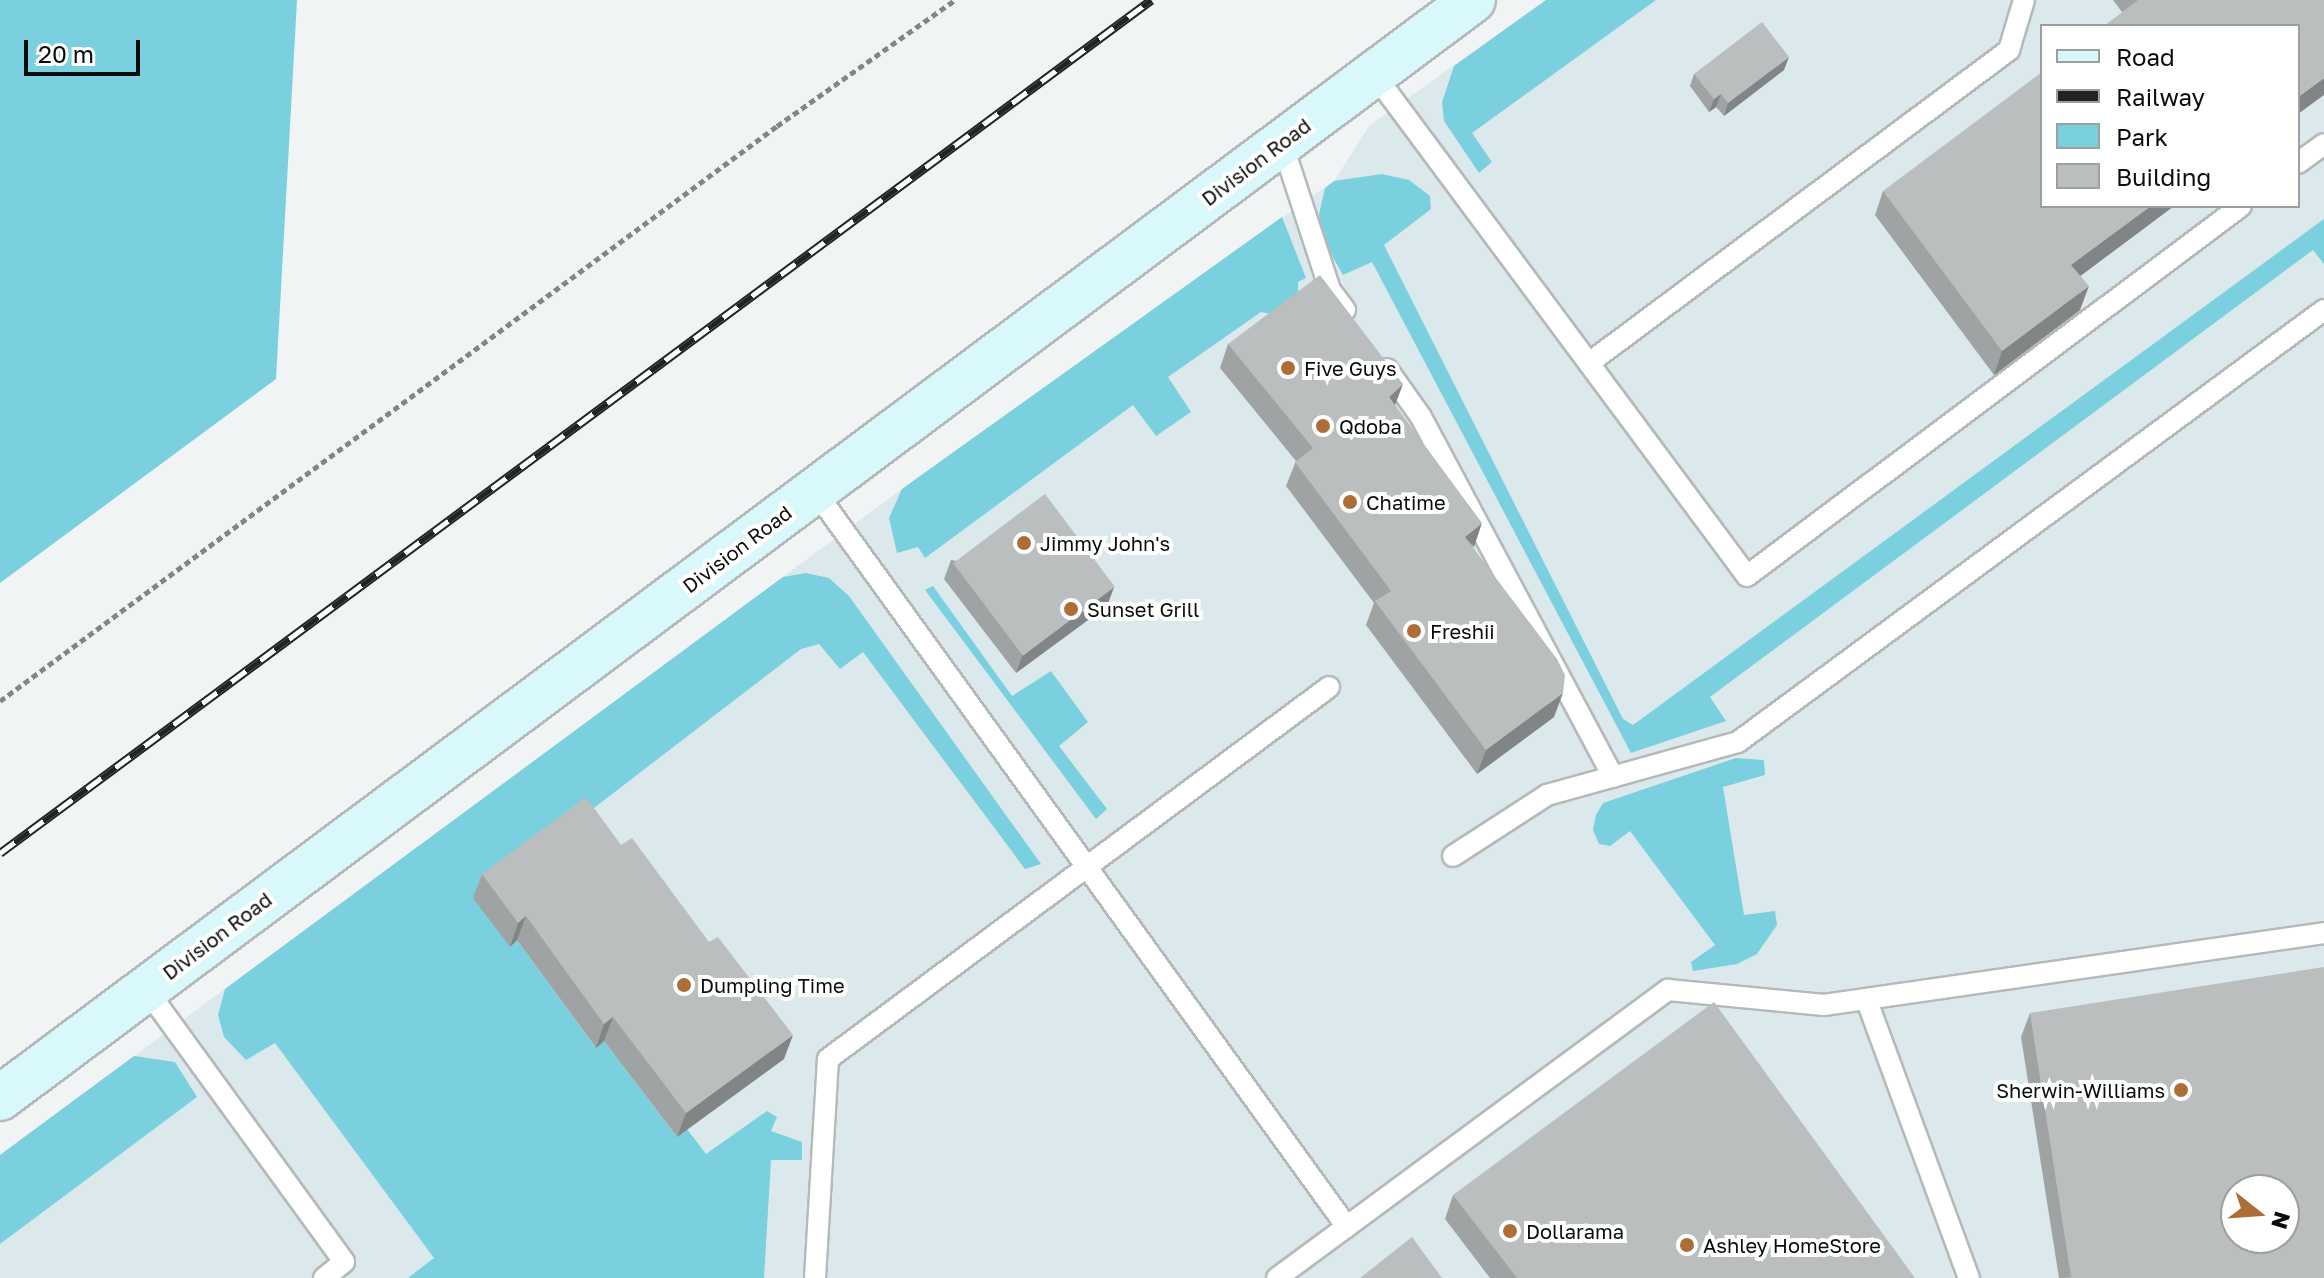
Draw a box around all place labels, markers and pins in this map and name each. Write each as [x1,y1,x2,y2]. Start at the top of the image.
place label: Five Guys [1304,356,1397,380]
marker: Five Guys [1279,359,1297,377]
place label: Qdoba [1339,414,1402,438]
marker: Qdoba [1314,417,1332,435]
place label: Chatime [1366,490,1446,514]
marker: Chatime [1341,493,1359,511]
place label: Jimmy John's [1040,531,1170,555]
marker: Jimmy John's [1015,534,1033,552]
place label: Sunset Grill [1087,597,1199,621]
marker: Sunset Grill [1062,600,1080,618]
place label: Freshii [1430,619,1495,643]
marker: Freshii [1405,622,1423,640]
place label: Dumpling Time [700,973,845,997]
marker: Dumpling Time [675,976,693,994]
place label: Sherwin-Williams [1996,1078,2165,1102]
marker: Sherwin-Williams [2172,1081,2190,1099]
place label: Dollarama [1526,1219,1624,1243]
marker: Dollarama [1501,1222,1519,1240]
place label: Ashley HomeStore [1703,1233,1881,1257]
marker: Ashley HomeStore [1678,1236,1696,1254]

